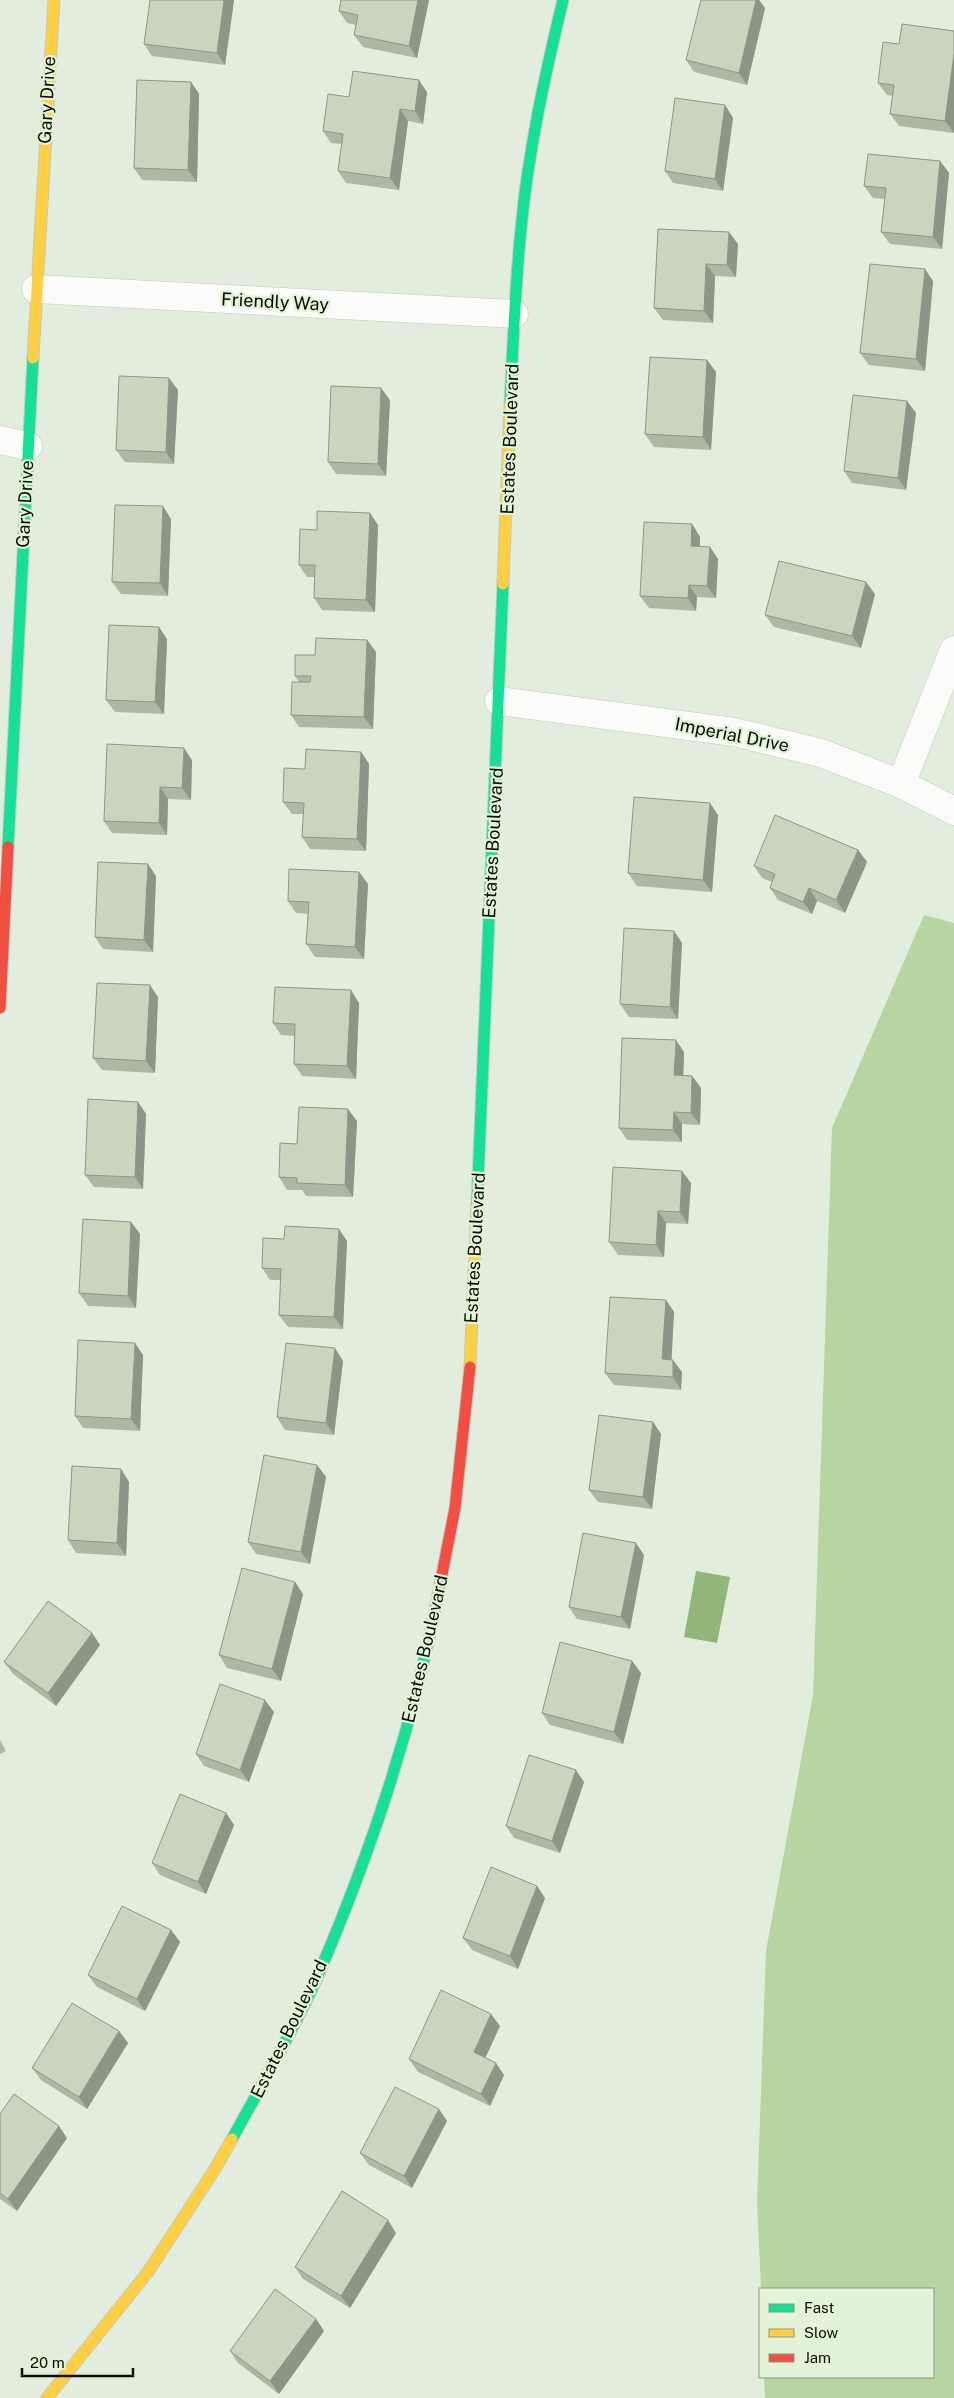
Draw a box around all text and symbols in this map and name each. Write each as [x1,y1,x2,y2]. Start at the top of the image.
street label: Gary Drive [34,56,59,144]
street label: Friendly Way [221,288,330,315]
street label: Estates Boulevard [496,363,523,515]
street label: Gary Drive [12,460,37,548]
street label: Imperial Drive [673,713,791,756]
street label: Estates Boulevard [478,767,507,919]
street label: Estates Boulevard [460,1172,489,1324]
street label: Estates Boulevard [397,1573,452,1725]
street label: Estates Boulevard [246,1956,331,2101]
legend [759,2288,934,2378]
text: Fast [804,2299,834,2316]
text: Slow [804,2324,839,2341]
scale bar [22,2346,134,2378]
text: Jam [804,2349,831,2366]
text: 20 m [30,2354,65,2371]

